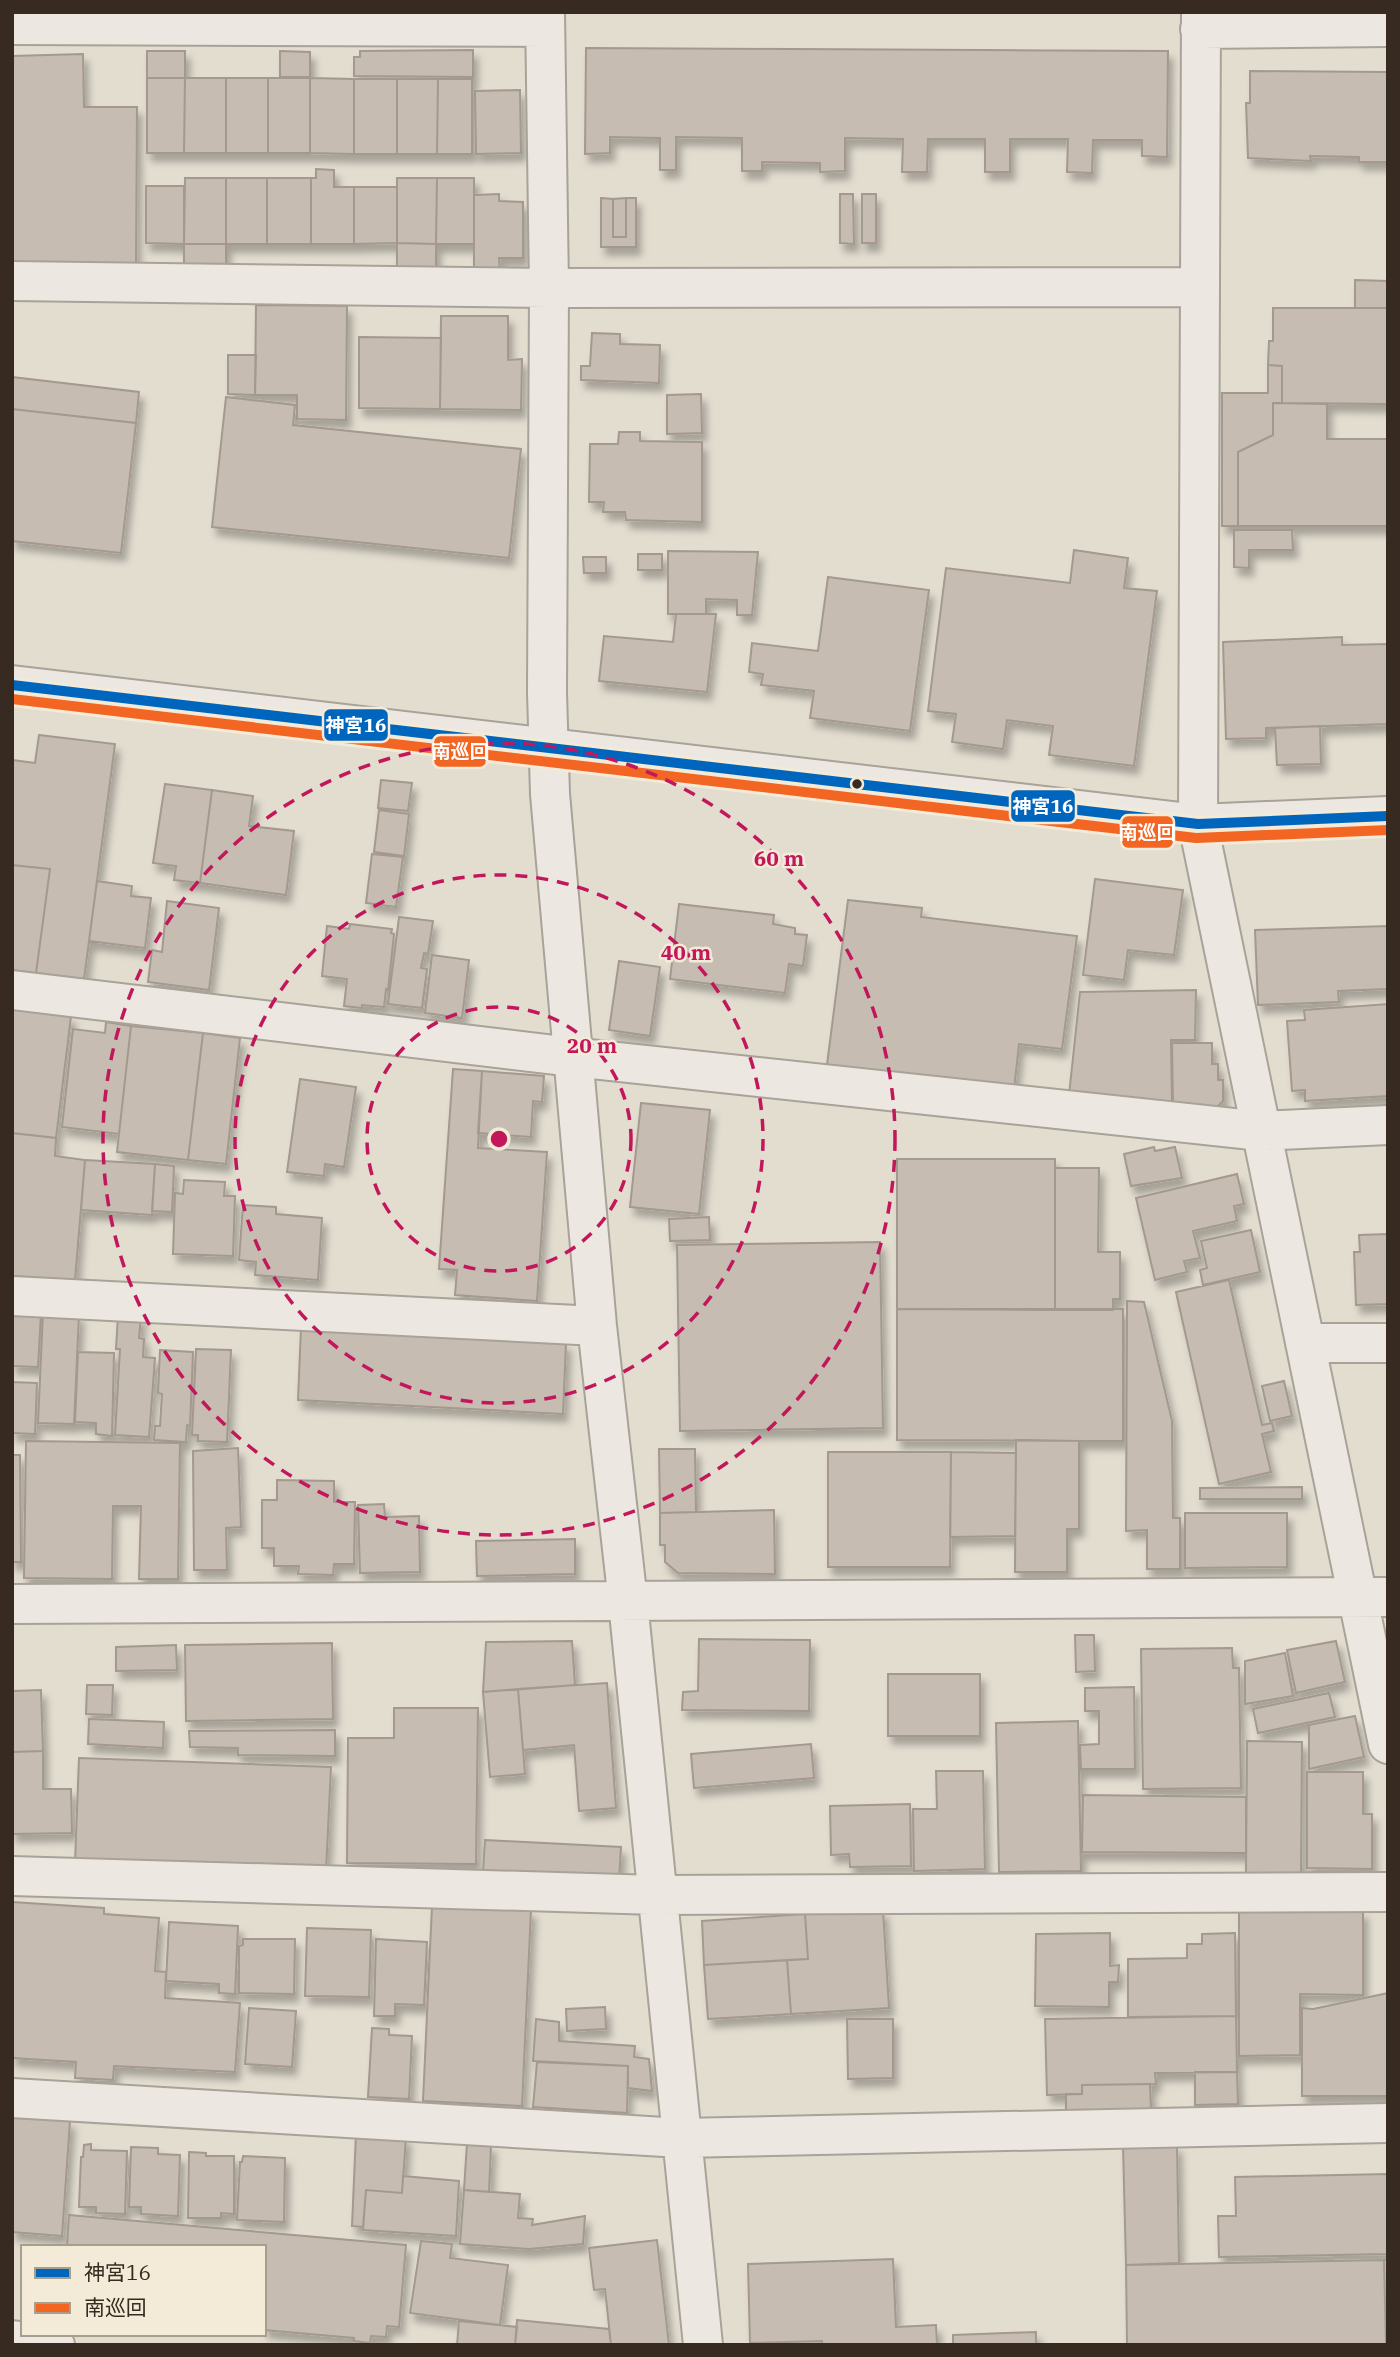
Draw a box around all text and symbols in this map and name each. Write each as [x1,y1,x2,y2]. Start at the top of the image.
line badge: 神宮16 [323,708,389,742]
text: 神宮16 [326,713,386,737]
line badge: 南巡回 [433,735,487,768]
text: 南巡回 [431,739,489,763]
unlabelled marker [850,777,864,791]
line badge: 神宮16 [1010,789,1076,823]
text: 神宮16 [1013,794,1073,818]
line badge: 南巡回 [1121,815,1174,849]
text: 南巡回 [1118,820,1176,844]
text: 60 m [754,844,804,872]
text: 40 m [661,938,711,966]
text: 20 m [567,1031,617,1059]
centre of rings [487,1127,511,1151]
legend [21,2245,266,2336]
text: 神宮16 [84,2258,151,2286]
text: 南巡回 [84,2293,147,2321]

